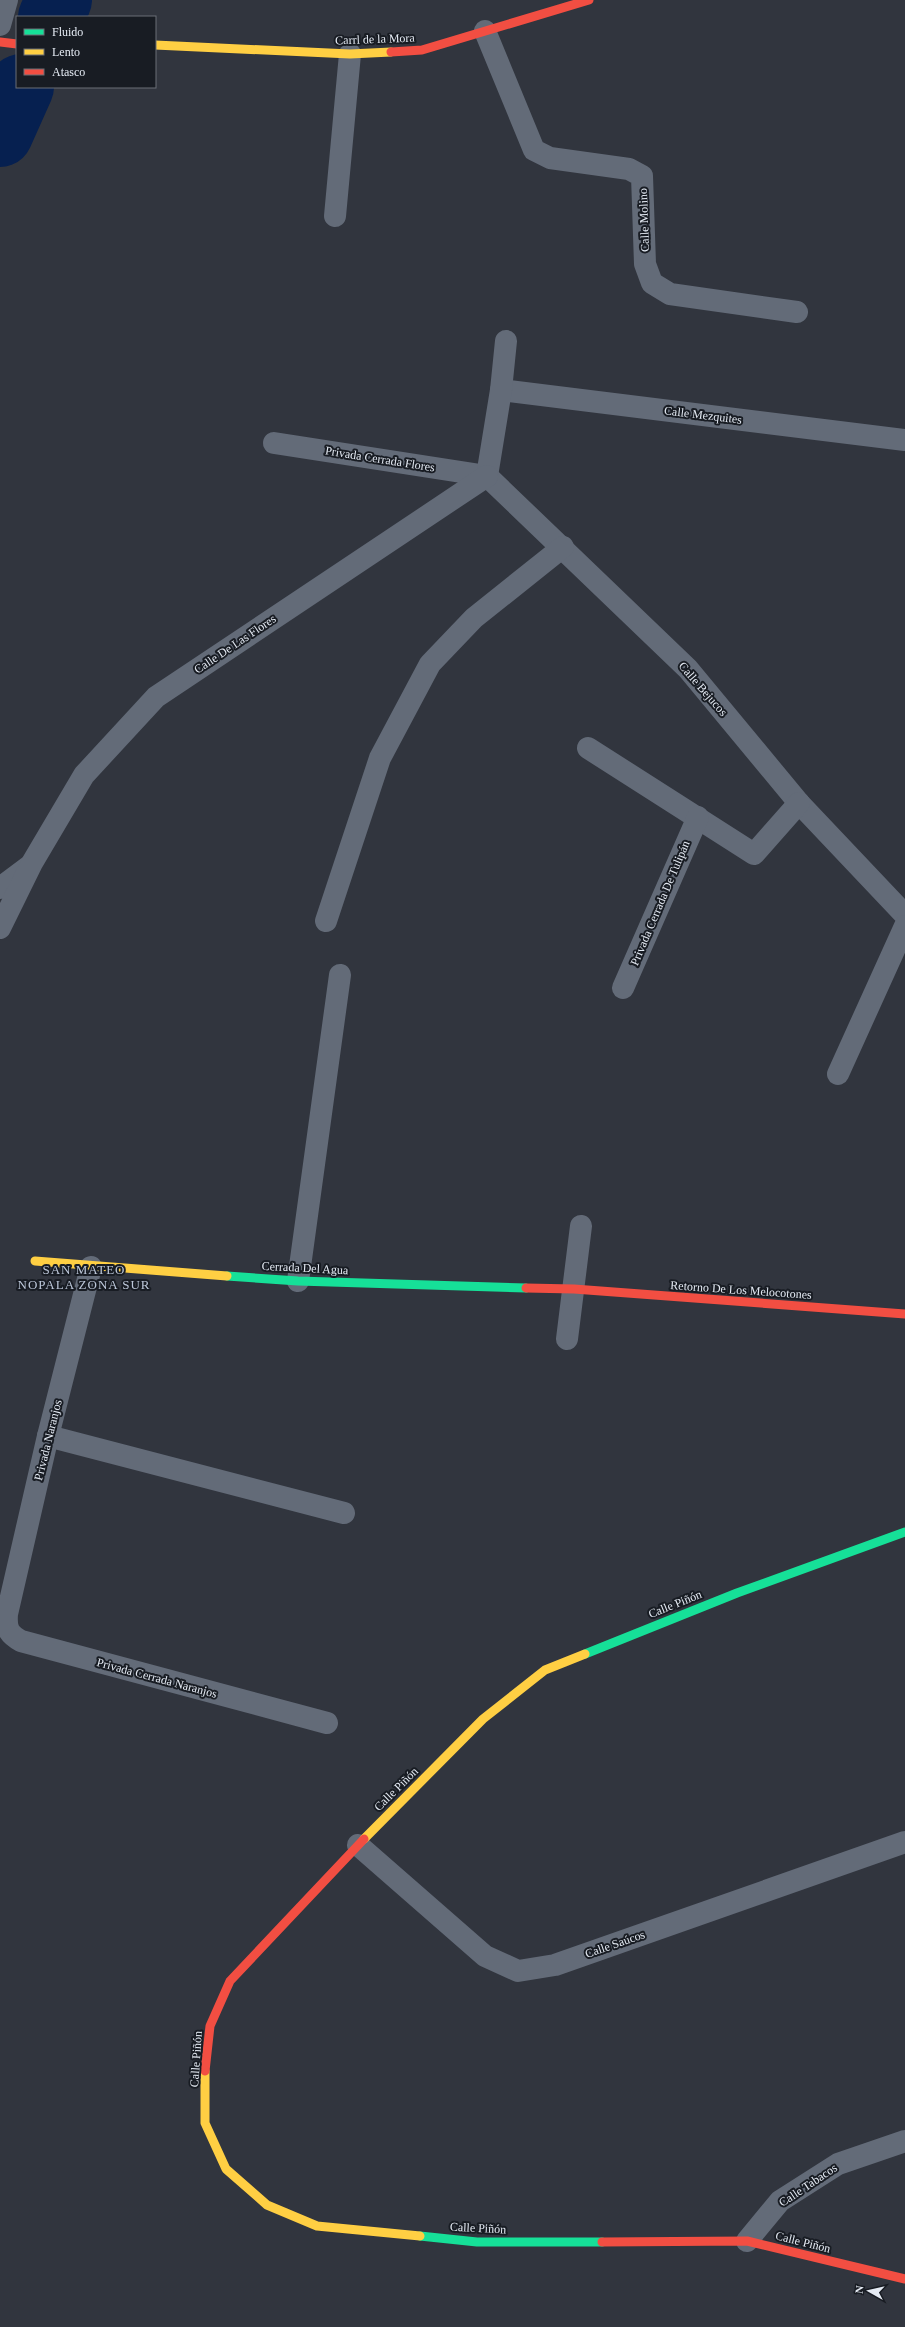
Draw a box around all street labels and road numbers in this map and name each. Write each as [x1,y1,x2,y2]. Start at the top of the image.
street label: Carrl de la Mora [335,31,416,47]
street label: Calle Molino [636,188,652,252]
street label: Calle Mezquites [663,403,743,427]
street label: Privada Cerrada Flores [324,443,436,475]
street label: Calle De Las Flores [191,611,279,677]
street label: Calle Bejucos [676,659,730,719]
street label: Privada Cerrada De Tulipán [627,838,693,968]
street label: Cerrada Del Agua [261,1259,349,1277]
street label: Retorno De Los Melocotones [670,1278,812,1302]
street label: Privada Naranjos [31,1398,65,1482]
street label: Calle Piñón [646,1587,704,1621]
street label: Privada Cerrada Naranjos [95,1655,219,1701]
street label: Calle Piñón [371,1764,421,1814]
street label: Calle Saúcos [583,1927,647,1961]
street label: Calle Piñón [187,2030,205,2088]
street label: Calle Tabacos [776,2160,840,2210]
street label: Calle Piñón [450,2220,506,2236]
street label: Calle Piñón [774,2228,832,2256]

